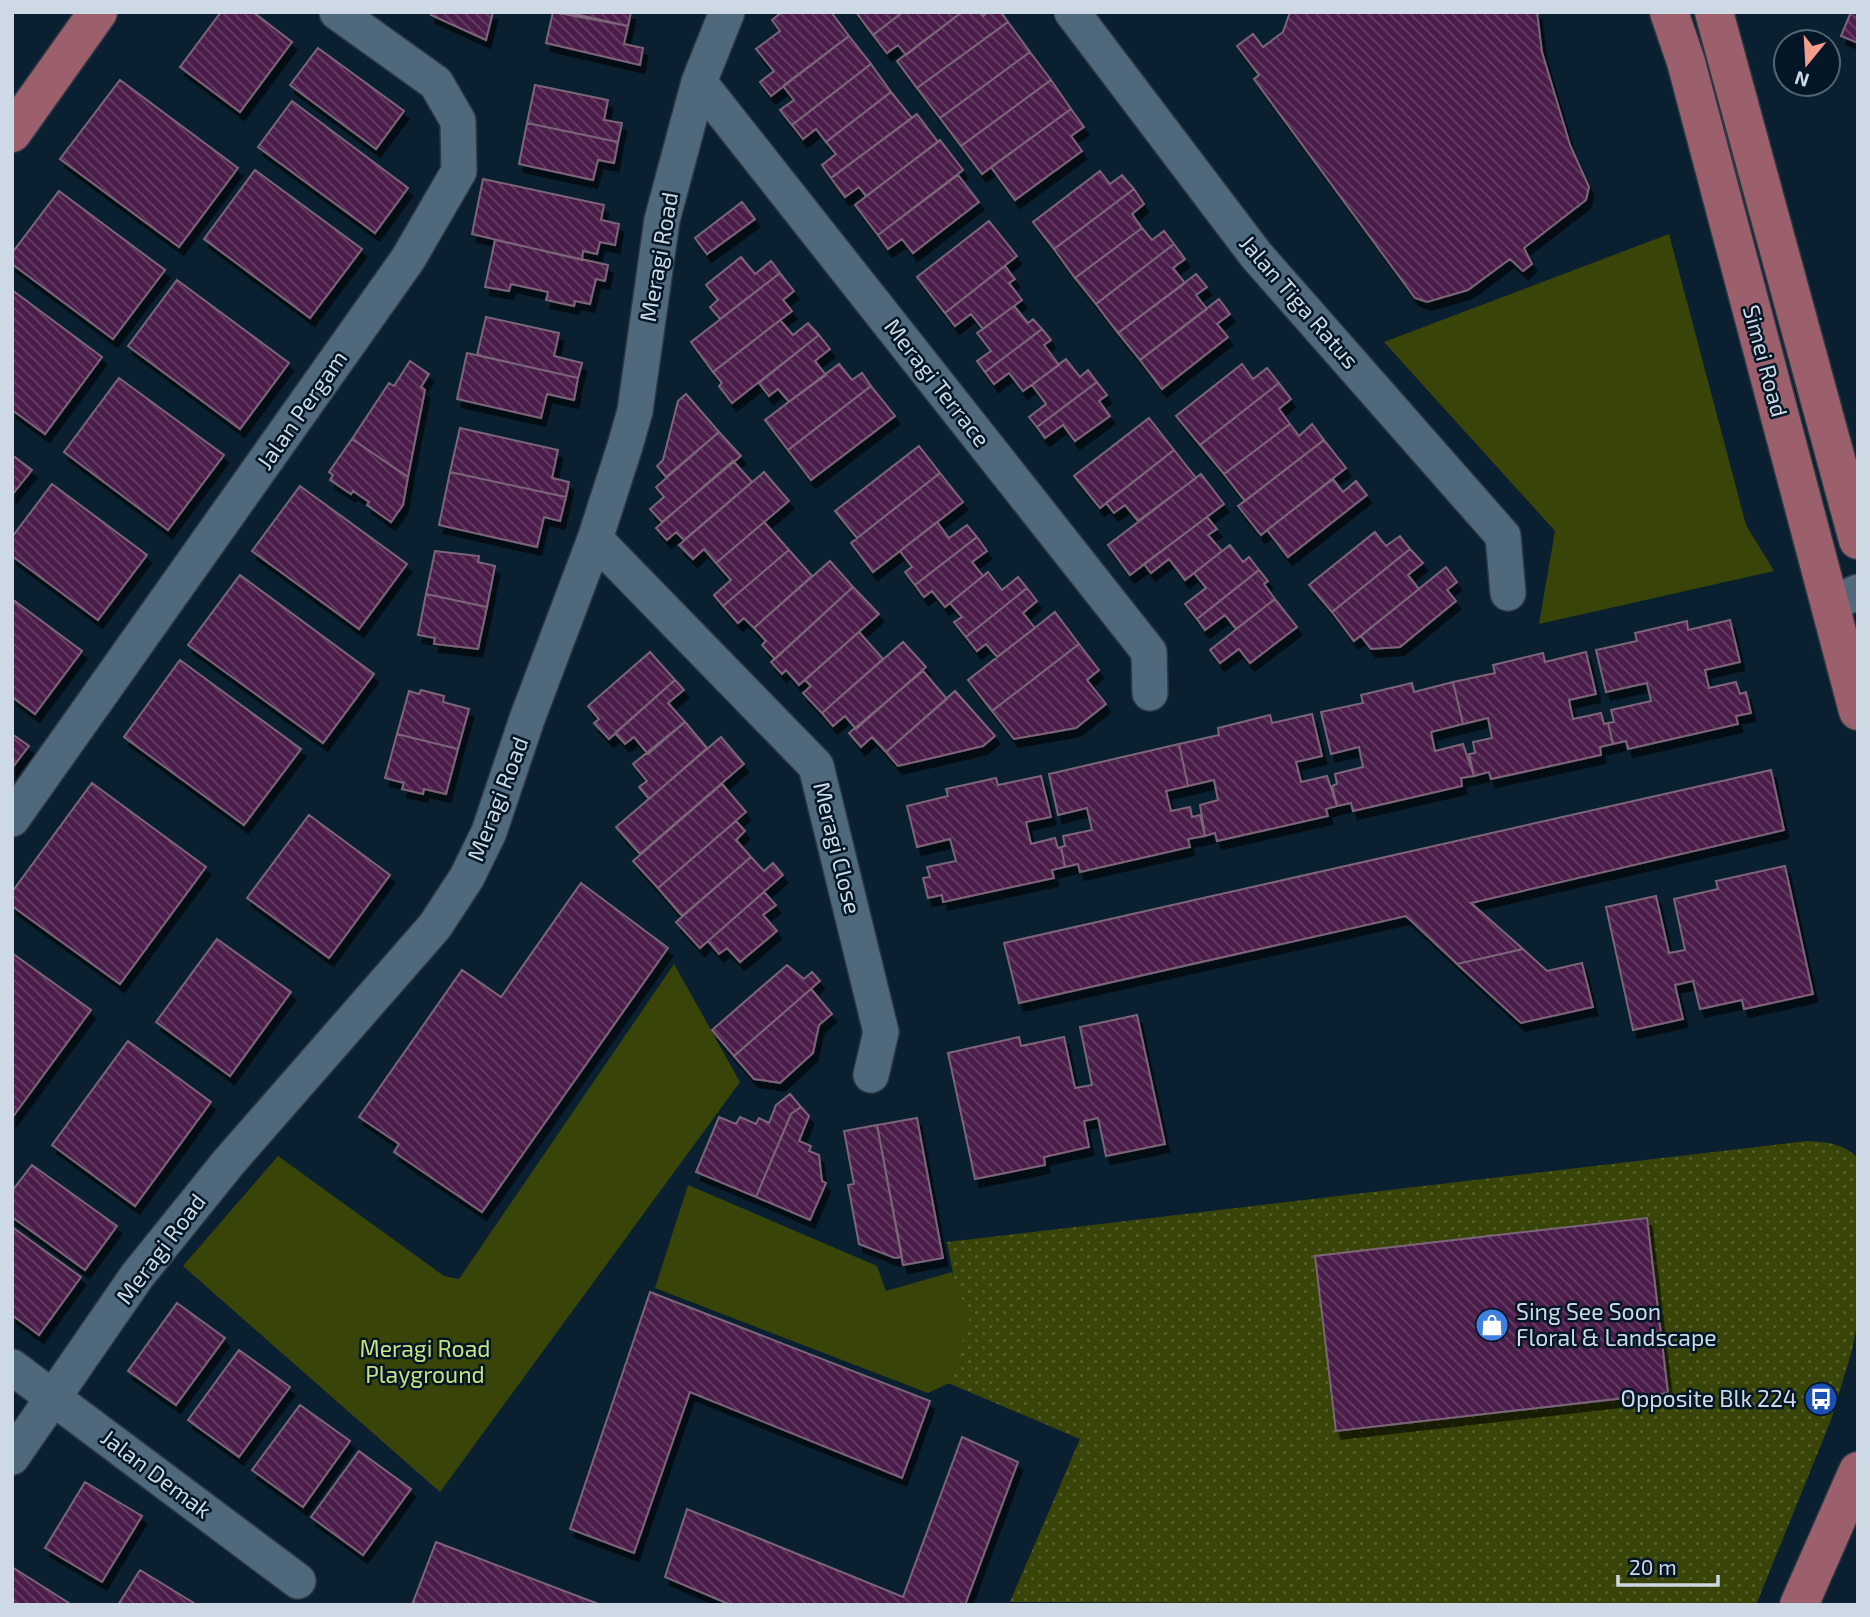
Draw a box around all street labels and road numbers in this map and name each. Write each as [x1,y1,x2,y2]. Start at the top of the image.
street label: Meragi Road [633,190,683,324]
street label: Jalan Tiga Ratus [1234,229,1365,374]
street label: Simei Road [1738,302,1794,420]
street label: Meragi Terrace [879,313,997,452]
street label: Jalan Pergam [250,345,352,474]
street label: Meragi Road [461,732,534,865]
street label: Meragi Close [808,779,868,917]
street label: Meragi Road [110,1188,211,1309]
street label: Jalan Demak [96,1423,217,1524]

